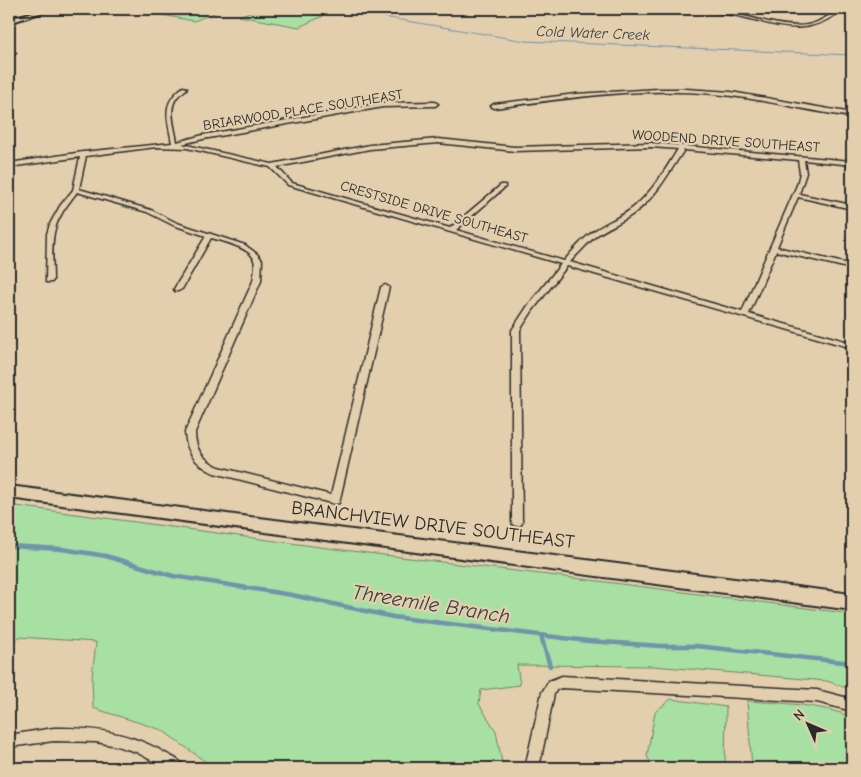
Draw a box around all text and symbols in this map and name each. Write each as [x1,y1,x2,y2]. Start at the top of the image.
water label: Cold Water Creek [536,22,651,44]
street label: BRIARWOOD PLACE SOUTHEAST [202,86,405,134]
street label: WOODEND DRIVE SOUTHEAST [632,126,821,156]
street label: CRESTSIDE DRIVE SOUTHEAST [338,177,530,247]
street label: BRANCHVIEW DRIVE SOUTHEAST [290,497,576,553]
water label: Threemile Branch [350,580,512,628]
north arrow [784,700,834,750]
text: N [790,706,808,724]

